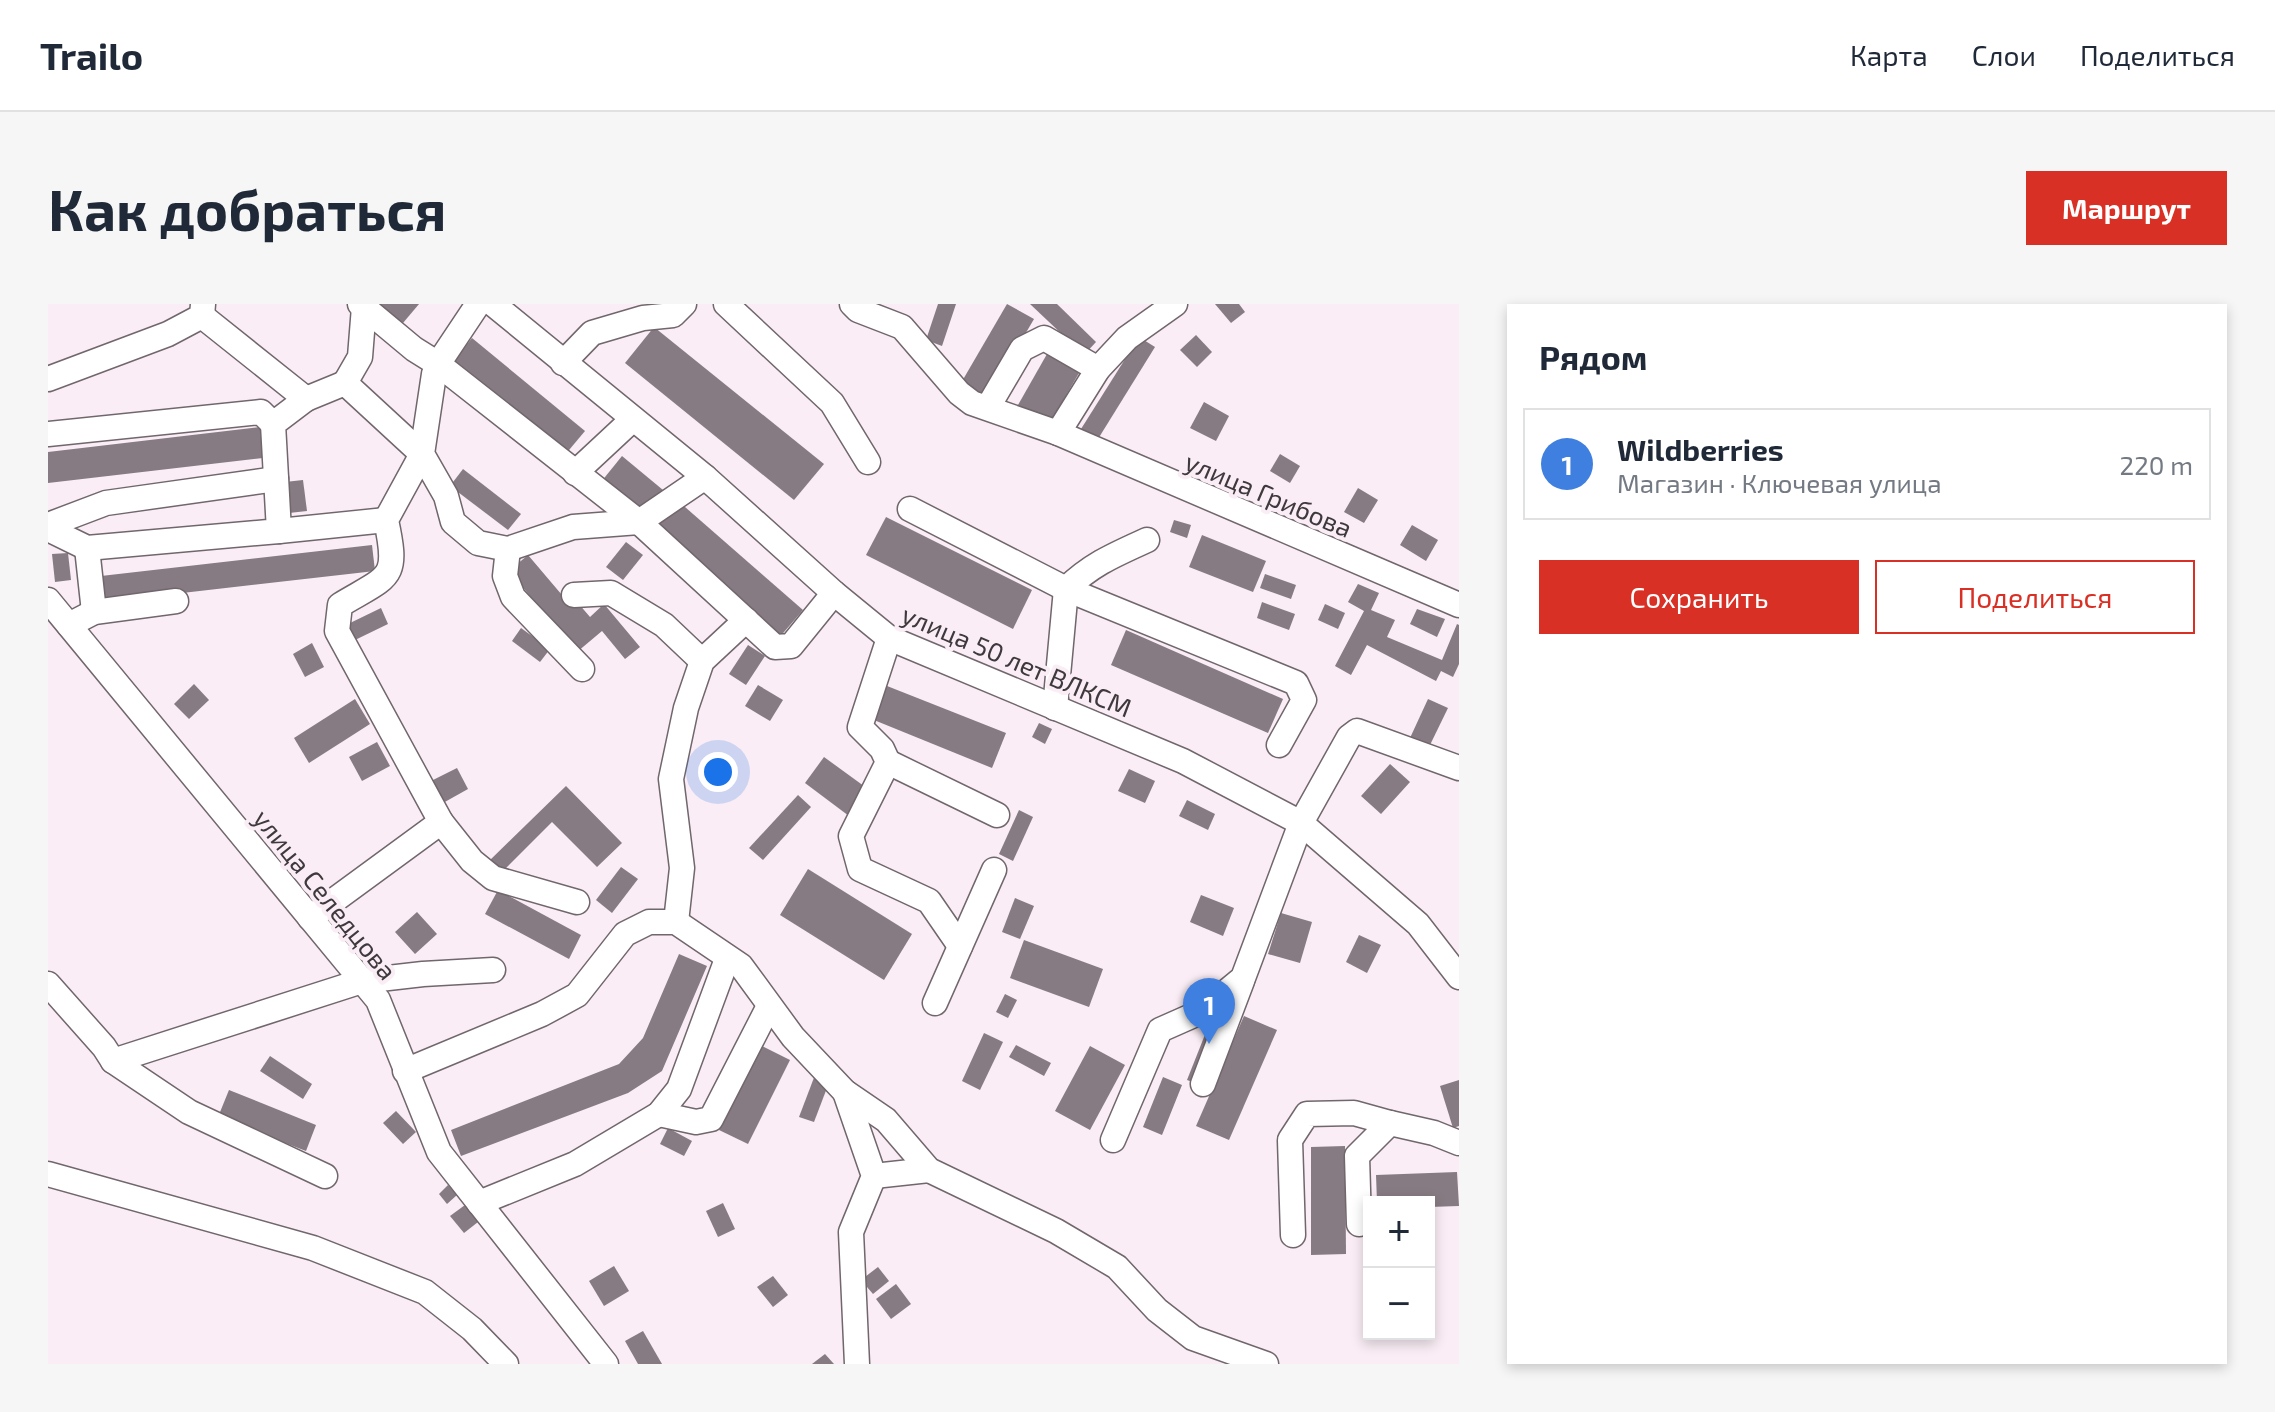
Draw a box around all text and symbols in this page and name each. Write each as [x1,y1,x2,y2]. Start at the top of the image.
text: Trailo [40,32,143,78]
text: Карта [1850,38,1928,72]
text: Слои [1972,38,2036,72]
text: Поделиться [2080,38,2235,72]
button: Маршрут [2026,171,2227,245]
text: Как добраться [48,175,446,242]
text: Рядом [1539,336,1647,377]
text: Wildberries [1617,431,1784,467]
street label: улица Грибова [1181,445,1357,544]
text: 1 [1561,449,1573,480]
text: 220 m [2120,449,2193,480]
text: Магазин · Ключевая улица [1617,467,1942,498]
button: Сохранить [1539,560,1859,634]
button: Поделиться [1875,560,2195,634]
street label: улица 50 лет ВЛКСМ [897,598,1137,723]
your location [698,752,738,792]
street label: улица Селедцова [247,803,404,986]
pin: 1 [1183,978,1235,1044]
map controls [1363,1196,1435,1340]
button: + [1363,1196,1435,1268]
button: − [1363,1268,1435,1340]

